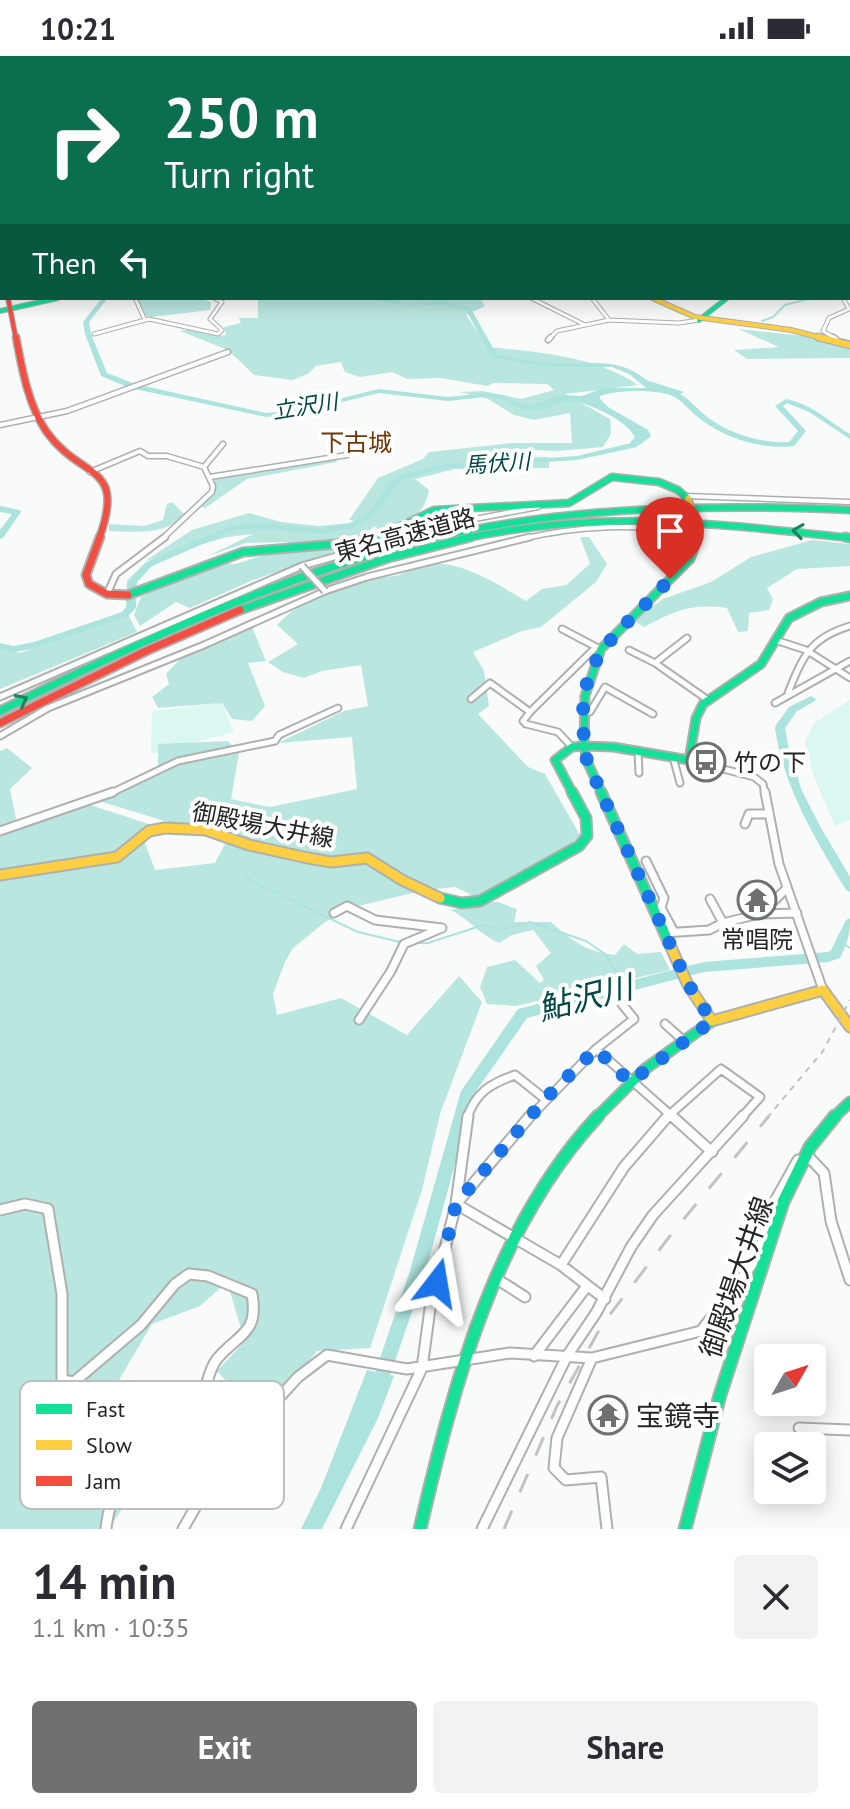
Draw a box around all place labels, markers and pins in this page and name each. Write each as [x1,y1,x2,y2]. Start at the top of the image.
pin [636,497,704,579]
bus stop icon: 竹の下 [685,741,727,783]
place label: 竹の下 [734,747,806,778]
temple icon: 常唱院 [736,879,778,921]
place label: 常唱院 [721,924,793,955]
temple icon: 宝鏡寺 [587,1394,629,1436]
place label: 宝鏡寺 [636,1397,720,1434]

